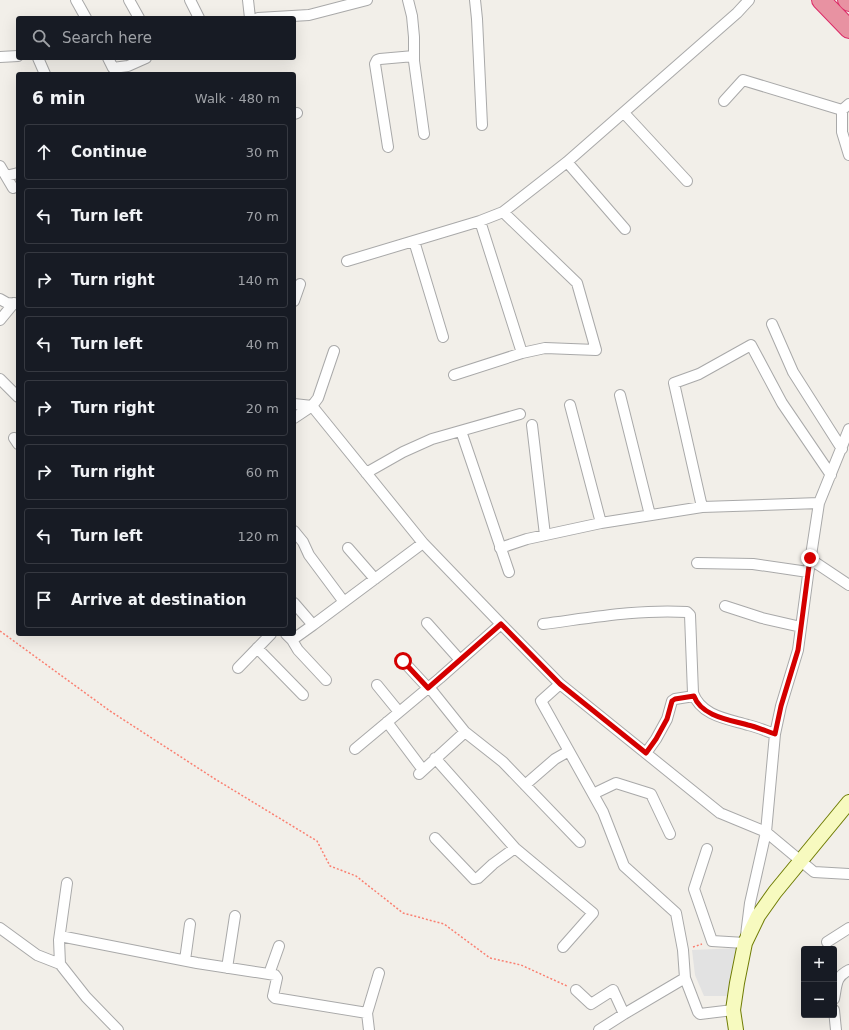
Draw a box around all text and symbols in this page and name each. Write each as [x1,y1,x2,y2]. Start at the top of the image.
search box [16,16,296,60]
icon: search [30,27,52,49]
text: Search here [62,29,152,47]
text: 6 min [32,88,85,108]
text: Walk · 480 m [195,91,280,106]
icon: ahead [33,141,55,163]
text: Continue [71,143,147,161]
text: 30 m [246,145,279,160]
icon: left [33,205,55,227]
text: Turn left [71,207,143,225]
text: 70 m [246,209,279,224]
icon: right [33,269,55,291]
text: Turn right [71,271,155,289]
text: 140 m [237,273,279,288]
icon: left [33,333,55,355]
text: Turn left [71,335,143,353]
text: 40 m [246,337,279,352]
icon: right [33,397,55,419]
text: Turn right [71,399,155,417]
text: 20 m [246,401,279,416]
icon: right [33,461,55,483]
text: Turn right [71,463,155,481]
text: 60 m [246,465,279,480]
icon: left [33,525,55,547]
text: Turn left [71,527,143,545]
text: 120 m [237,529,279,544]
route end [801,549,819,567]
icon: arrive [33,589,55,611]
text: Arrive at destination [71,591,246,609]
route start [394,652,412,670]
map controls [801,946,837,1018]
button: + [801,946,837,982]
button: − [801,982,837,1018]

